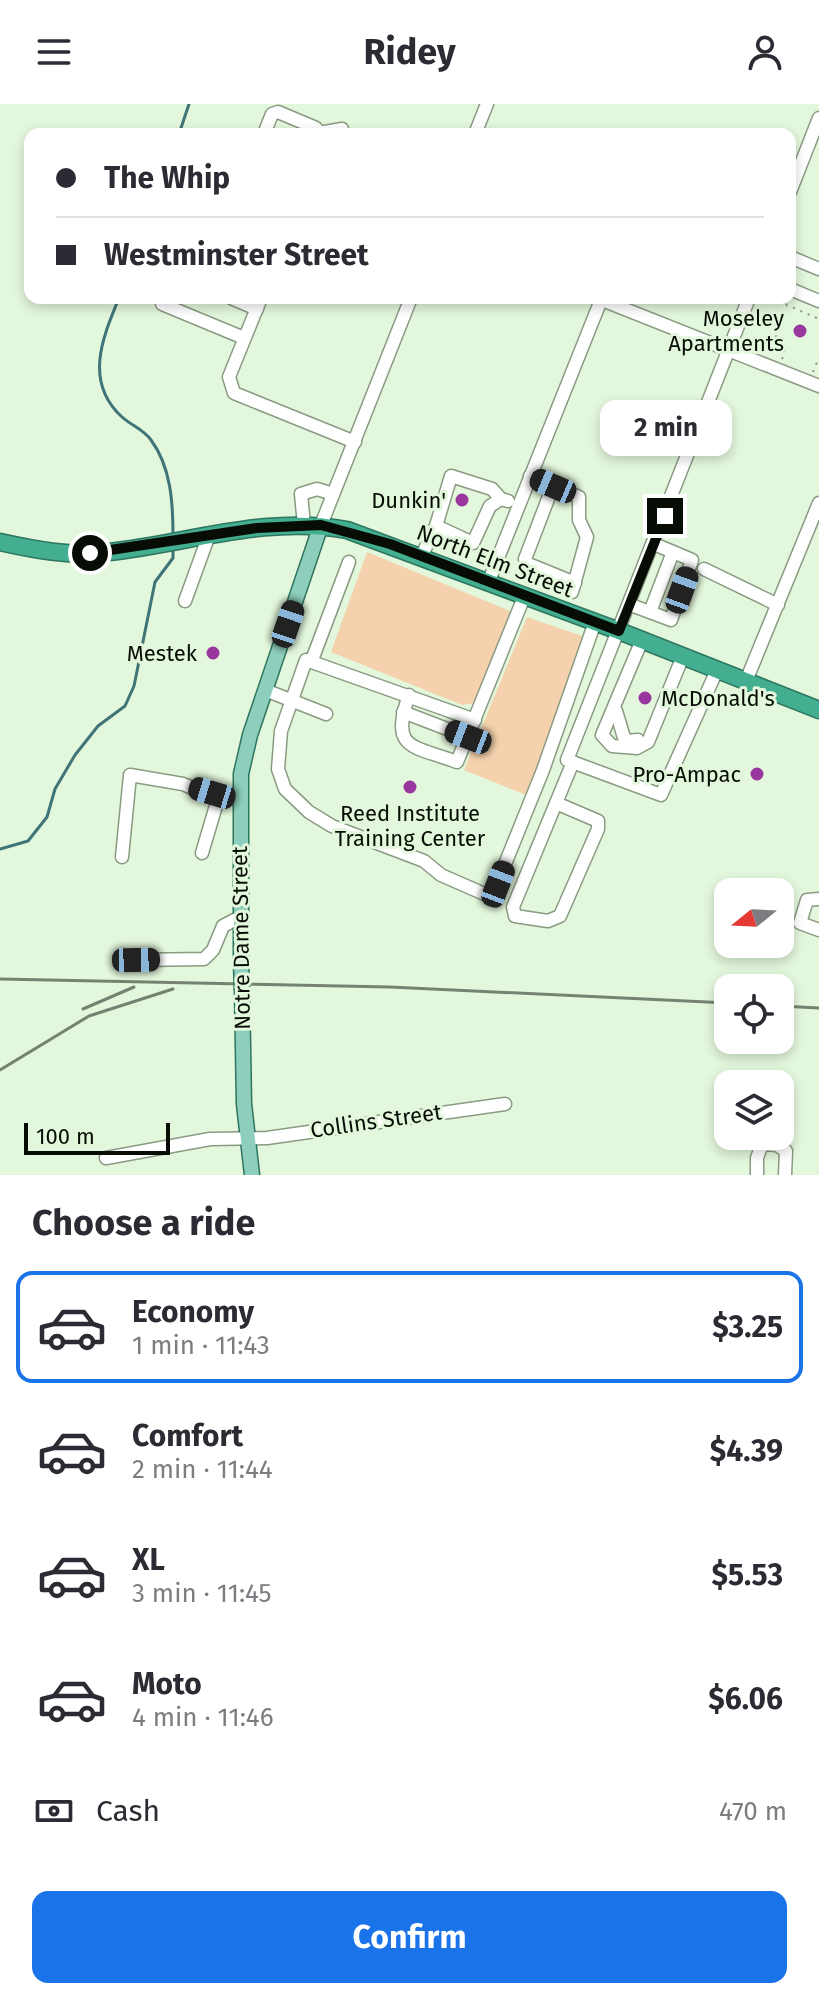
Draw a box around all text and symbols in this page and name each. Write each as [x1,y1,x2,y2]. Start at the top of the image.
icon: menu [32,30,76,74]
text: Ridey [363,30,456,74]
icon: person [743,30,787,74]
text: The Whip [104,160,230,196]
text: Westminster Street [104,237,369,273]
place label: Moseley Apartments [668,305,784,357]
marker: Moseley Apartments [791,322,809,340]
callout: 2 min [599,400,731,456]
text: 2 min [634,412,698,443]
car [526,466,580,506]
place label: Dunkin' [371,487,446,514]
marker: Dunkin' [453,491,471,509]
route end [647,498,683,534]
street label: North Elm Street [413,519,577,603]
route start [72,535,108,571]
car [663,563,701,617]
car [269,597,307,651]
place label: Mestek [127,640,198,667]
marker: Mestek [204,644,222,662]
place label: McDonald's [661,685,775,712]
marker: McDonald's [636,689,654,707]
car [441,717,495,757]
place label: Pro-Ampac [633,761,741,788]
marker: Pro-Ampac [748,765,766,783]
car [186,775,238,811]
marker: Reed Institute Training Center [401,778,419,796]
place label: Reed Institute Training Center [335,800,486,852]
street label: Notre Dame Street [226,846,256,1030]
car [478,857,518,911]
north arrow [714,878,794,958]
map controls [714,878,794,1150]
car [112,948,160,972]
button: locate [714,974,794,1054]
button: layers [714,1070,794,1150]
street label: Collins Street [309,1098,444,1144]
scale bar [24,1119,170,1155]
text: 100 m [36,1123,95,1150]
text: Choose a ride [32,1201,255,1245]
icon: car [36,1291,108,1363]
text: Economy [132,1294,254,1330]
text: $3.25 [712,1309,783,1345]
text: 1 min · 11:43 [132,1330,270,1361]
icon: car [36,1415,108,1487]
text: Comfort [132,1418,243,1454]
text: $4.39 [710,1433,783,1469]
text: 2 min · 11:44 [132,1454,273,1485]
icon: car [36,1539,108,1611]
text: XL [132,1542,165,1578]
text: $5.53 [712,1557,783,1593]
text: 3 min · 11:45 [132,1578,272,1609]
icon: car [36,1663,108,1735]
text: Moto [132,1666,202,1702]
text: $6.06 [708,1681,783,1717]
text: 4 min · 11:46 [132,1702,274,1733]
icon: cash [32,1789,76,1833]
text: Cash [96,1793,160,1829]
text: 470 m [719,1796,787,1827]
button: Confirm [32,1891,787,1983]

